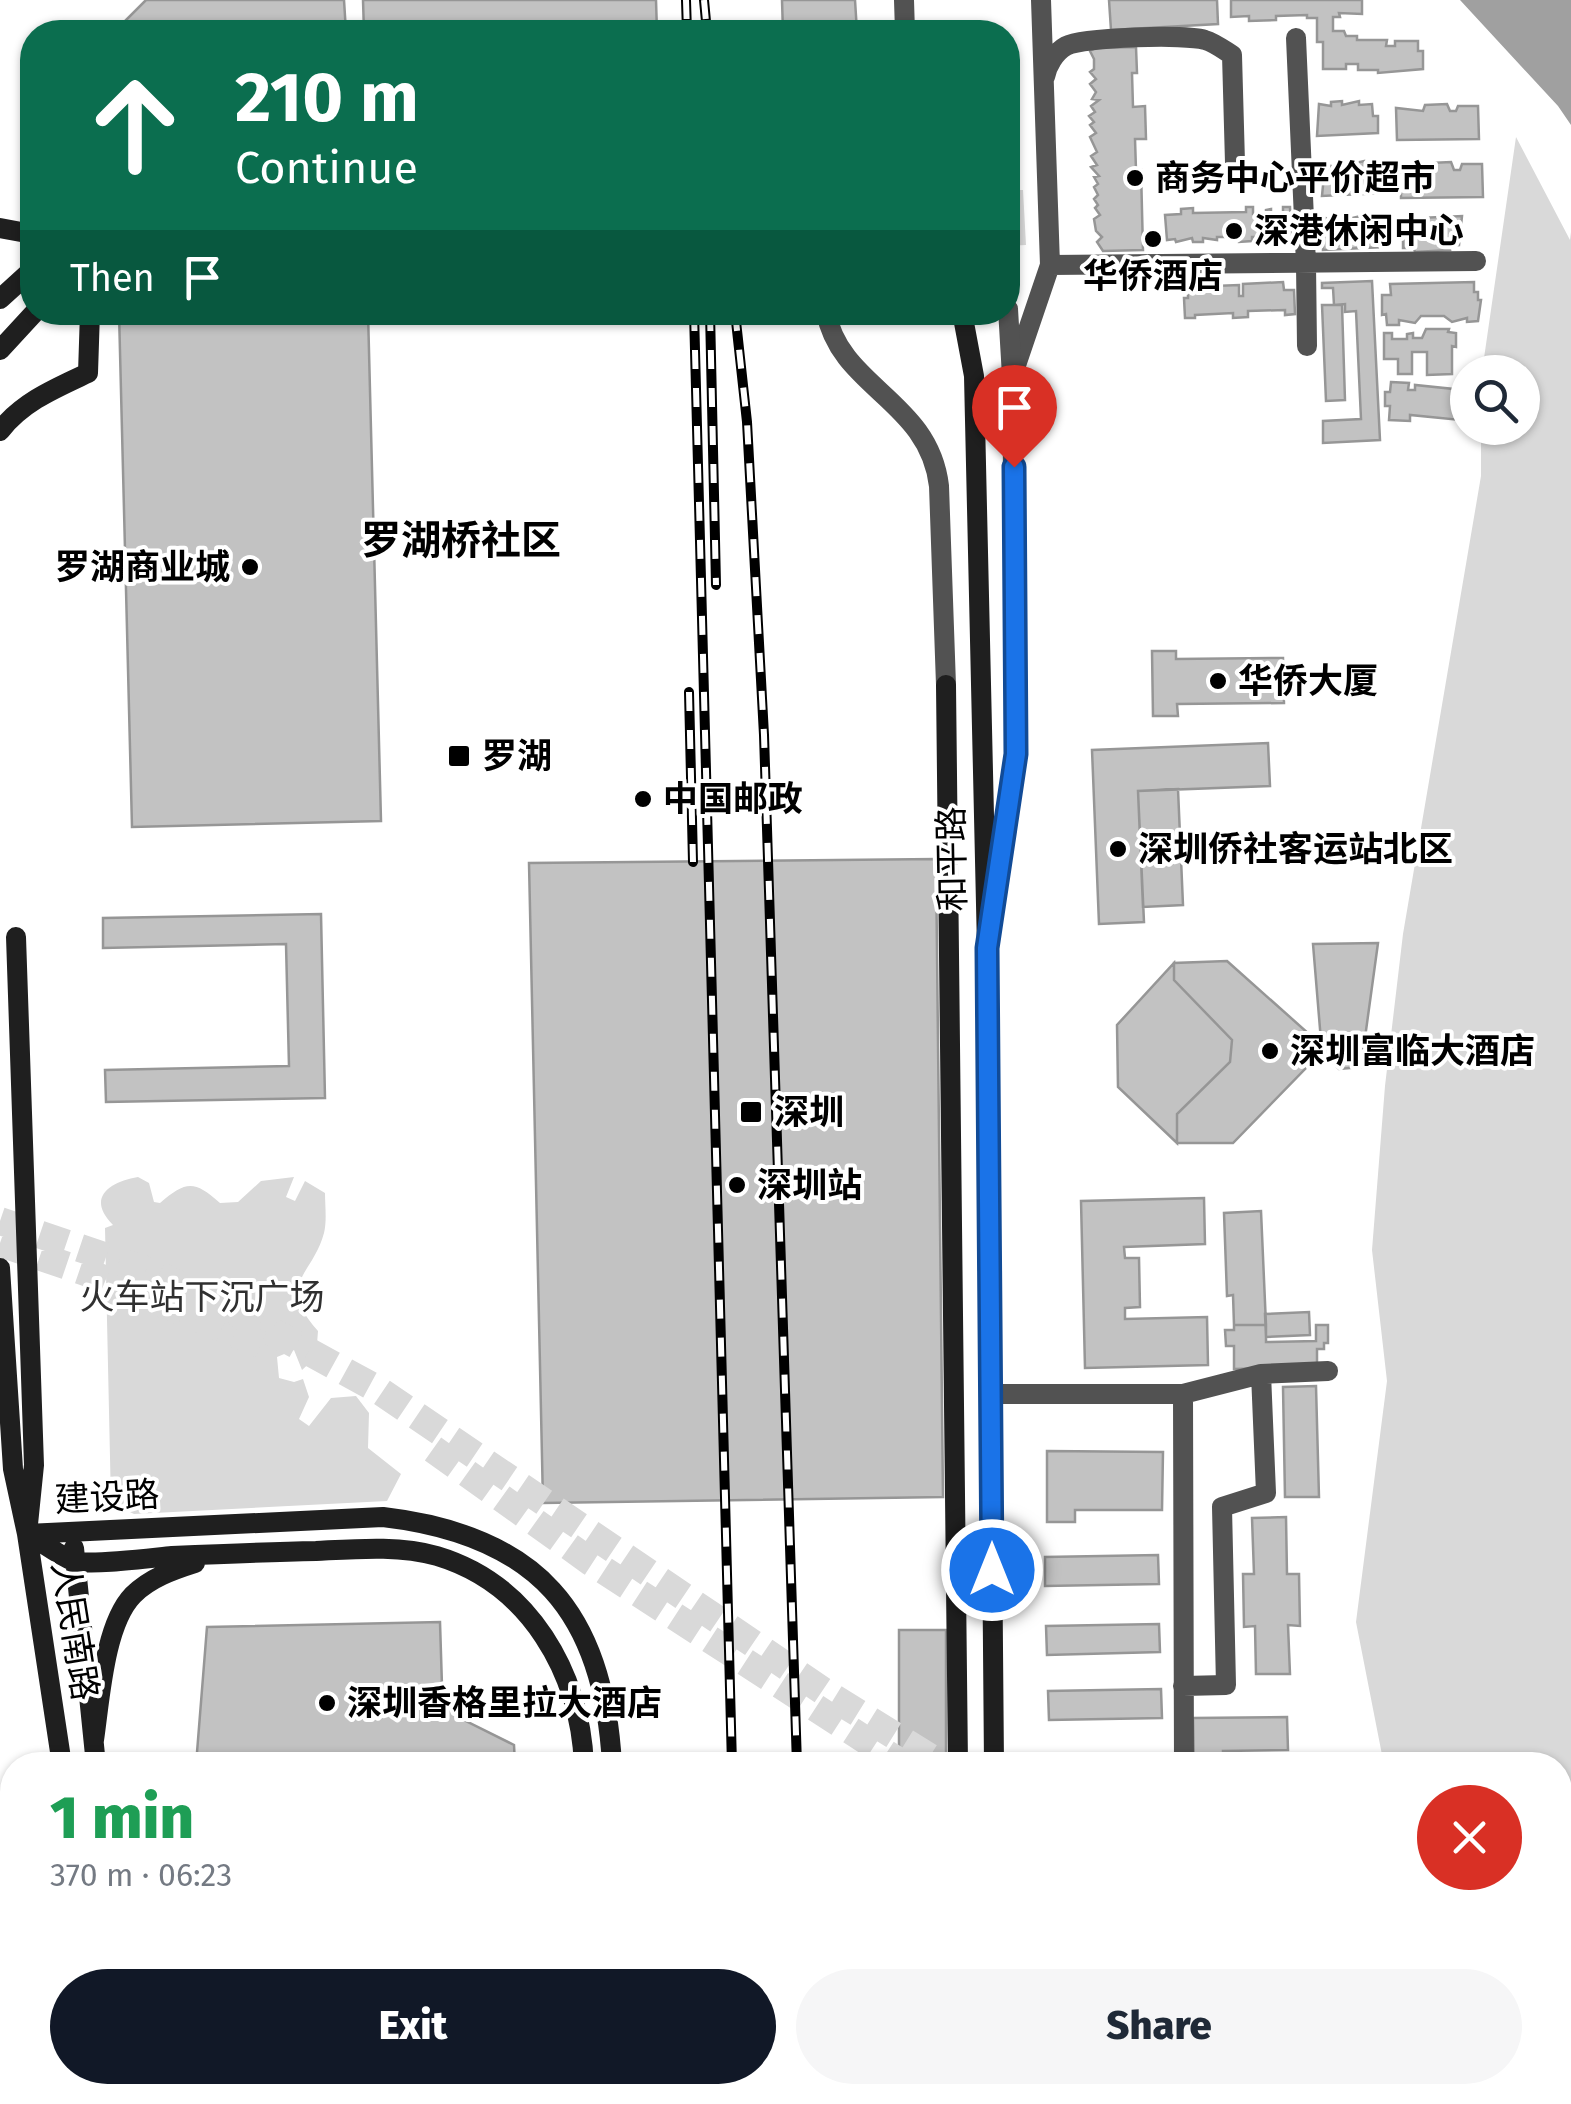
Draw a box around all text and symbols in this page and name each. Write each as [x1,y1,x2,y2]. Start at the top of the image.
text: 210 m [235,56,419,140]
icon: ahead [70,60,200,190]
text: Continue [235,141,418,195]
place label: 商务中心平价超市 [1155,157,1435,199]
marker: 商务中心平价超市 [1124,167,1146,189]
place label: 深港休闲中心 [1254,210,1464,252]
marker: 深港休闲中心 [1223,220,1245,242]
marker: 华侨酒店 [1142,228,1164,250]
icon: arrive [175,250,230,305]
text: Then [70,255,155,301]
place label: 华侨酒店 [1083,255,1223,297]
map controls [1450,355,1540,445]
button: search [1450,355,1540,445]
pin [972,365,1057,468]
icon: arrive [987,380,1042,435]
district label: 罗湖桥社区 [361,517,561,565]
place label: 罗湖商业城 [55,546,230,588]
marker: 罗湖商业城 [239,556,261,578]
place label: 华侨大厦 [1238,660,1378,702]
marker: 华侨大厦 [1207,670,1229,692]
place label: 罗湖 [482,735,552,777]
marker: 罗湖 [446,743,472,769]
place label: 中国邮政 [663,778,803,820]
marker: 中国邮政 [632,788,654,810]
street label: 和平路 [930,806,974,912]
place label: 深圳侨社客运站北区 [1138,828,1453,870]
marker: 深圳侨社客运站北区 [1107,838,1129,860]
place label: 深圳富临大酒店 [1290,1030,1535,1072]
marker: 深圳富临大酒店 [1259,1040,1281,1062]
place label: 深圳 [774,1091,844,1133]
marker: 深圳 [738,1099,764,1125]
place label: 深圳站 [757,1164,862,1206]
marker: 深圳站 [726,1174,748,1196]
park label: 火车站下沉广场 [79,1276,325,1318]
street label: 建设路 [53,1473,161,1521]
position arrow [940,1518,1044,1622]
street label: 人民南路 [43,1559,107,1703]
place label: 深圳香格里拉大酒店 [347,1682,662,1724]
marker: 深圳香格里拉大酒店 [316,1692,338,1714]
text: 1 min [50,1782,194,1854]
button: close [1417,1785,1522,1890]
text: 370 m · 06:23 [50,1856,232,1894]
button: Exit [50,1969,776,2084]
button: Share [796,1969,1522,2084]

